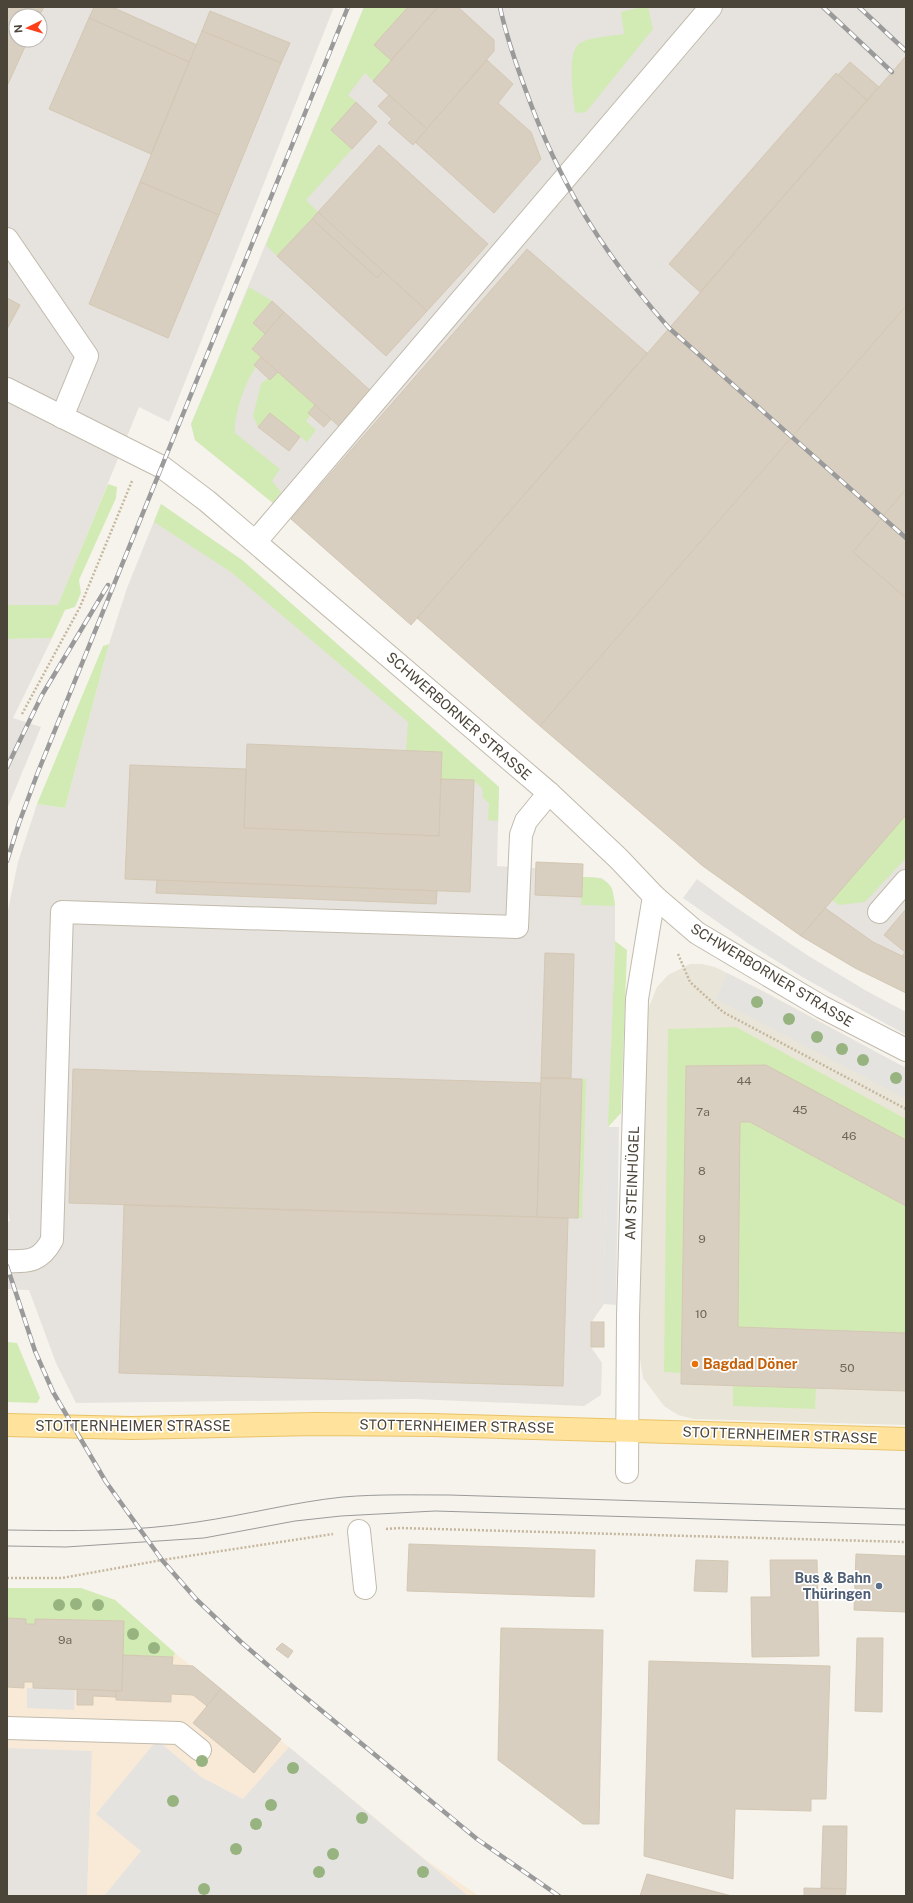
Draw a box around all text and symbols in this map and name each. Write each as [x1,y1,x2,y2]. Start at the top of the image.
north arrow [8,8,48,48]
text: N [12,24,24,34]
street label: SCHWERBORNER STRASSE [383,649,535,783]
street label: SCHWERBORNER STRASSE [688,920,856,1030]
house number: 44 [736,1074,752,1088]
house number: 45 [792,1103,808,1117]
house number: 7a [696,1105,710,1119]
street label: AM STEINHÜGEL [620,1126,642,1240]
house number: 46 [841,1129,857,1143]
house number: 8 [698,1164,706,1178]
house number: 9 [698,1232,706,1246]
house number: 10 [695,1307,707,1321]
place label: Bagdad Döner [703,1356,798,1372]
marker: Bagdad Döner [690,1359,700,1369]
house number: 50 [839,1361,855,1375]
street label: STOTTERNHEIMER STRASSE [359,1416,555,1436]
street label: STOTTERNHEIMER STRASSE [35,1418,231,1434]
street label: STOTTERNHEIMER STRASSE [682,1424,878,1446]
place label: Bus & Bahn Thüringen [794,1570,871,1602]
marker: Bus & Bahn Thüringen [874,1581,884,1591]
house number: 9a [58,1633,72,1647]

